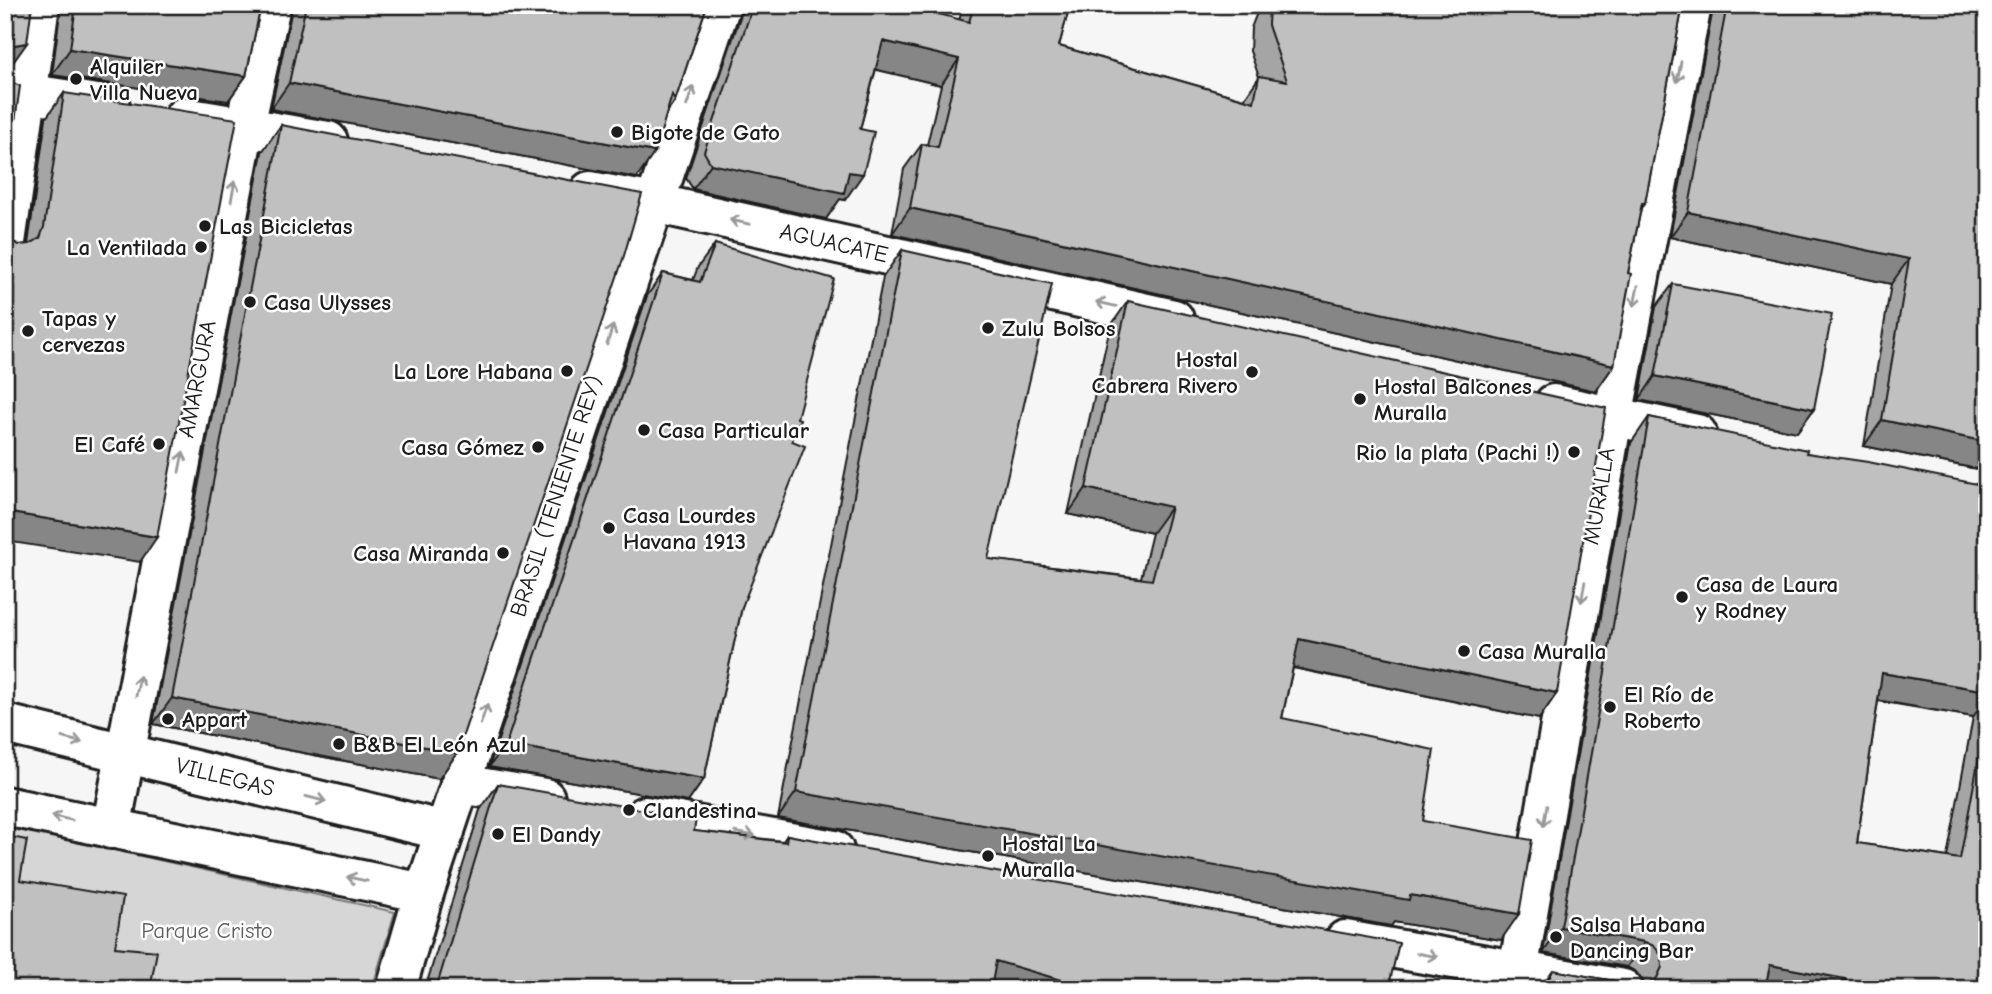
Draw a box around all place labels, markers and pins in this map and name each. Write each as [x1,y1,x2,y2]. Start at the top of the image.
place label: Alquiler Villa Nueva [90,53,198,106]
marker: Alquiler Villa Nueva [68,71,84,87]
place label: Bigote de Gato [631,119,780,146]
marker: Bigote de Gato [609,124,625,140]
place label: Las Bicicletas [219,213,353,240]
marker: Las Bicicletas [197,218,213,234]
place label: La Ventilada [67,234,187,261]
marker: La Ventilada [193,239,209,255]
place label: Casa Ulysses [264,289,391,316]
marker: Casa Ulysses [242,294,258,310]
place label: Tapas y cervezas [42,305,125,358]
place label: Zulu Bolsos [1002,315,1116,342]
marker: Zulu Bolsos [980,320,996,336]
marker: Tapas y cervezas [20,323,36,339]
place label: Hostal Cabrera Rivero [1092,346,1238,399]
place label: La Lore Habana [394,358,553,385]
marker: La Lore Habana [559,363,575,379]
marker: Hostal Cabrera Rivero [1244,364,1260,380]
place label: Hostal Balcones Muralla [1374,373,1532,426]
marker: Hostal Balcones Muralla [1352,391,1368,407]
place label: Casa Particular [658,417,810,444]
marker: Casa Particular [636,422,652,438]
place label: El Café [74,431,145,458]
place label: Casa Gómez [401,434,524,461]
marker: El Café [151,436,167,452]
marker: Casa Gómez [530,439,546,455]
place label: Rio la plata (Pachi !) [1356,439,1560,466]
marker: Rio la plata (Pachi !) [1566,444,1582,460]
place label: Casa Lourdes Havana 1913 [623,502,756,555]
marker: Casa Lourdes Havana 1913 [601,520,617,536]
place label: Casa Miranda [353,540,489,567]
marker: Casa Miranda [495,545,511,561]
place label: Casa de Laura y Rodney [1696,571,1838,624]
marker: Casa de Laura y Rodney [1674,589,1690,605]
place label: Casa Muralla [1478,638,1606,665]
marker: Casa Muralla [1456,643,1472,659]
place label: El Río de Roberto [1624,681,1714,734]
marker: El Río de Roberto [1602,699,1618,715]
place label: Appart [182,706,248,733]
marker: Appart [160,711,176,727]
place label: B&B El León Azul [353,731,527,758]
marker: B&B El León Azul [331,736,347,752]
place label: Clandestina [643,797,757,824]
marker: Clandestina [621,802,637,818]
place label: El Dandy [512,821,601,848]
marker: El Dandy [490,826,506,842]
place label: Hostal La Muralla [1002,830,1096,883]
marker: Hostal La Muralla [980,848,996,864]
place label: Salsa Habana Dancing Bar [1570,911,1705,964]
marker: Salsa Habana Dancing Bar [1548,929,1564,945]

